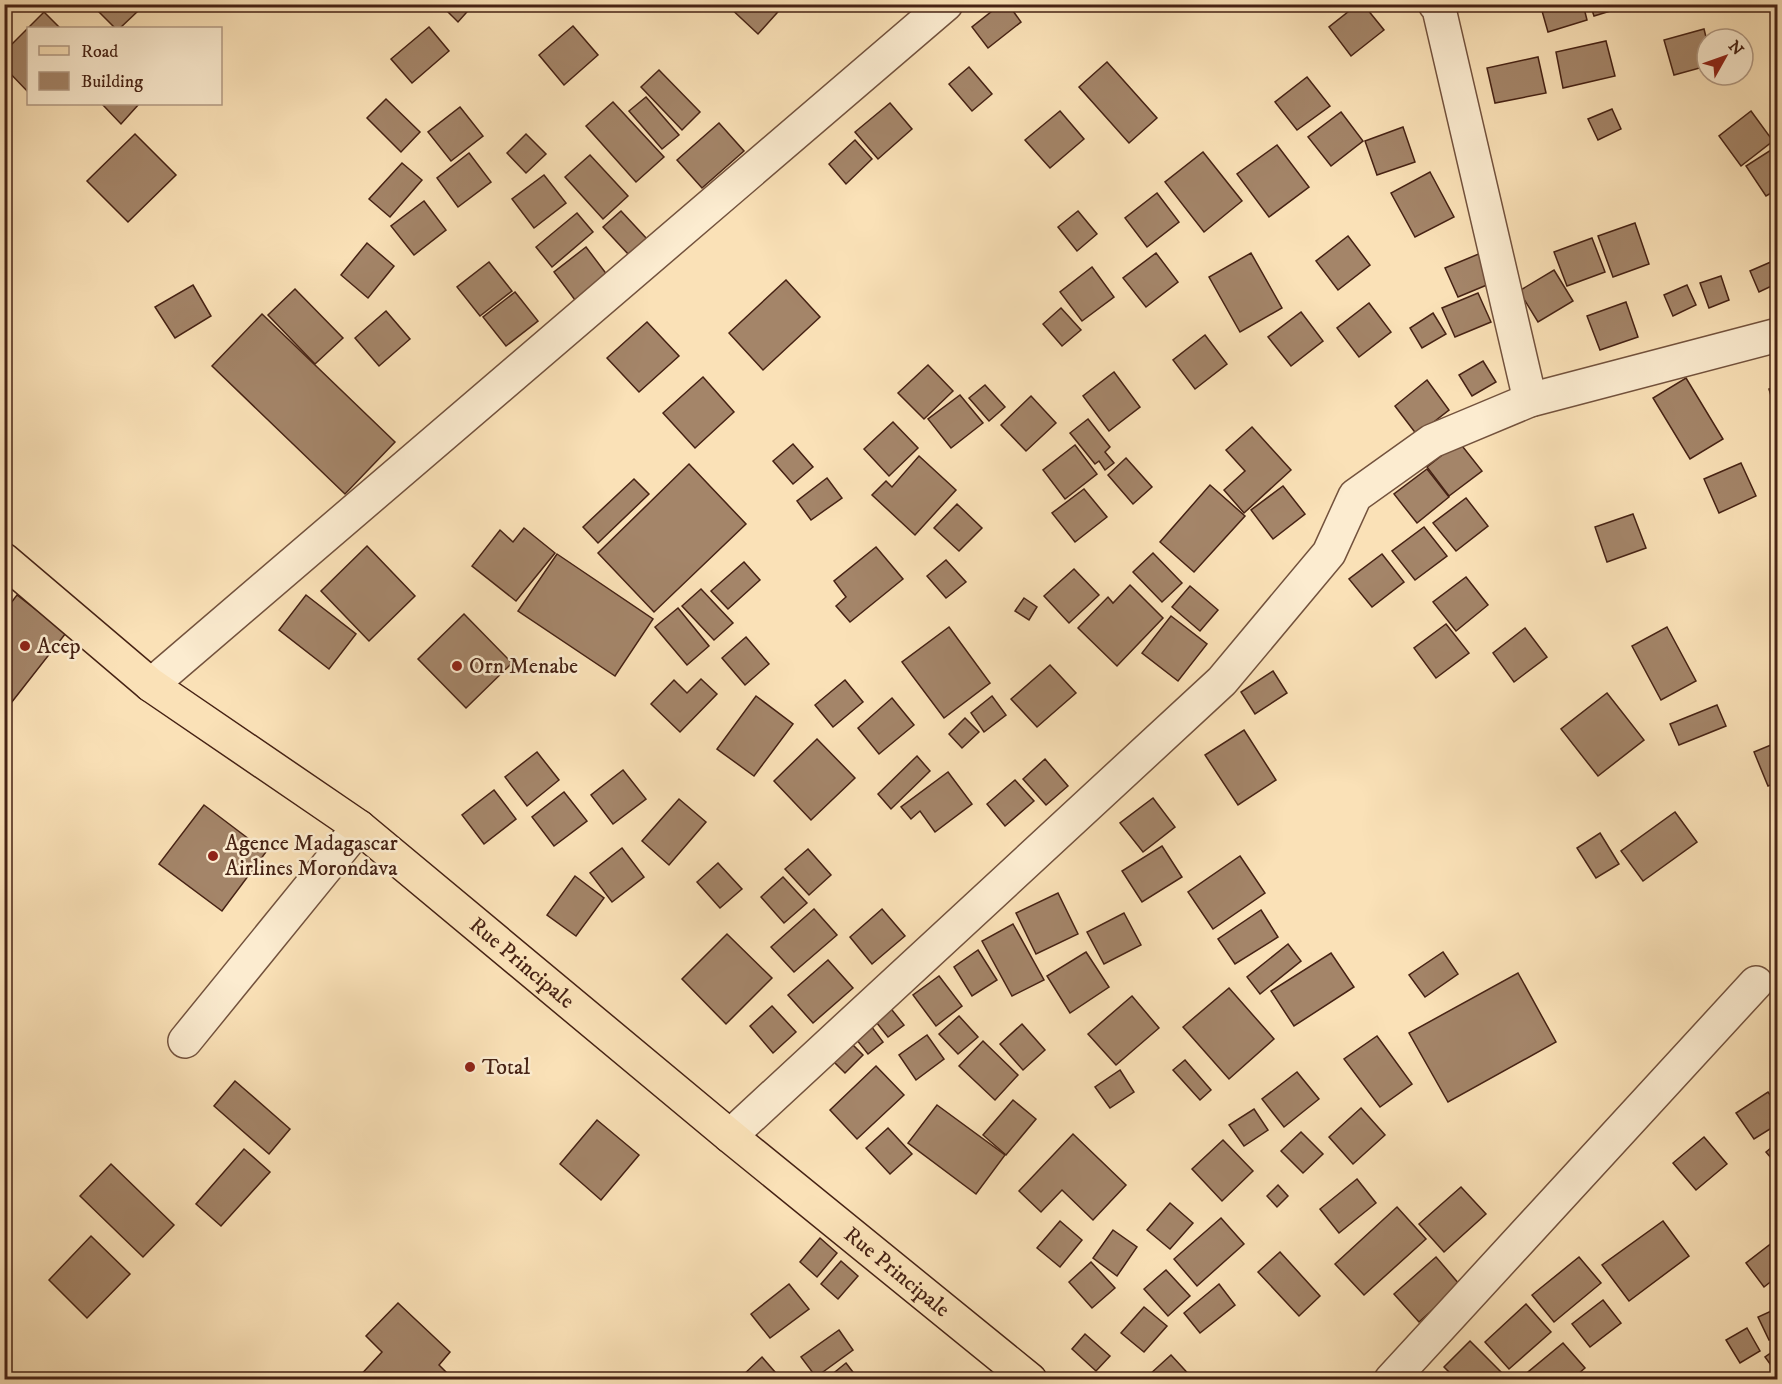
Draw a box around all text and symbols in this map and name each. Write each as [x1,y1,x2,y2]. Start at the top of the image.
legend [27,27,222,105]
north arrow [1695,27,1755,87]
text: N [1724,37,1748,59]
text: Road [81,41,118,63]
text: Building [81,71,143,93]
place label: Acep [37,633,81,660]
marker: Acep [18,639,32,653]
place label: Orn Menabe [469,653,578,680]
marker: Orn Menabe [450,659,464,673]
place label: Agence Madagascar Airlines Morondava [225,830,399,882]
marker: Agence Madagascar Airlines Morondava [206,849,220,863]
street label: Rue Principale [464,911,580,1014]
place label: Total [482,1054,530,1081]
marker: Total [463,1060,477,1074]
street label: Rue Principale [839,1221,955,1323]

